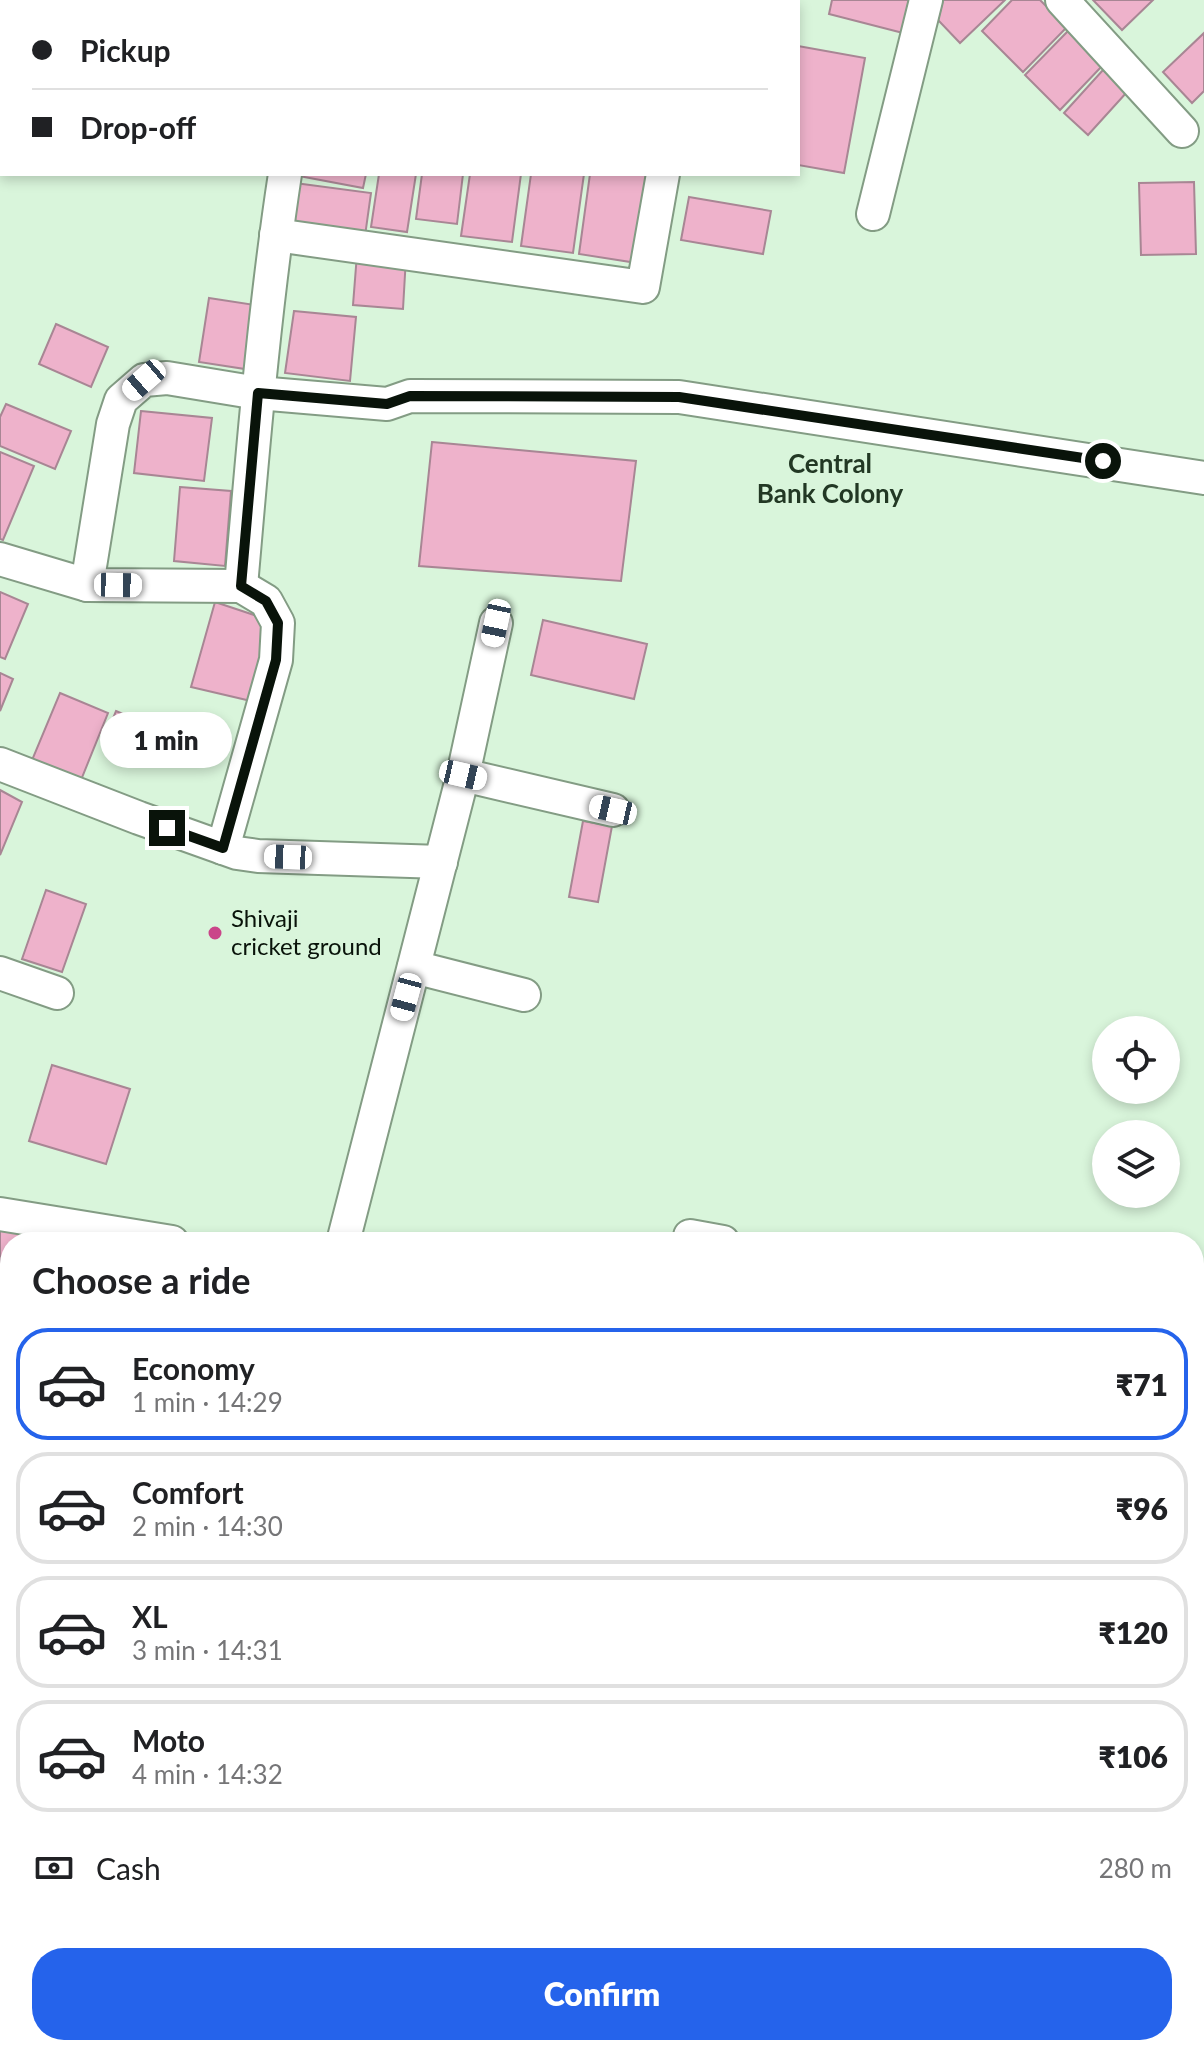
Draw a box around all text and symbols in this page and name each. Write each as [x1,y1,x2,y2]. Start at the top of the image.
text: Pickup [80,32,171,68]
text: Drop-off [80,109,196,145]
car [118,355,170,405]
route start [1085,443,1121,479]
district label: Central Bank Colony [757,447,903,509]
car [94,573,142,597]
car [479,597,513,649]
callout: 1 min [101,712,233,768]
text: 1 min [134,724,198,756]
car [437,758,489,792]
car [587,793,639,827]
route end [149,810,185,846]
car [264,844,312,870]
place label: Shivaji cricket ground [231,903,382,960]
marker: Shivaji cricket ground [206,924,224,942]
car [388,971,424,1023]
map controls [1092,1016,1180,1208]
button: locate [1092,1016,1180,1104]
button: layers [1092,1120,1180,1208]
text: Choose a ride [32,1258,251,1302]
icon: car [36,1348,108,1420]
text: Economy [132,1350,255,1386]
text: ₹71 [1116,1366,1168,1402]
text: 1 min · 14:29 [132,1386,283,1418]
icon: car [36,1472,108,1544]
text: Comfort [132,1474,244,1510]
text: ₹96 [1116,1490,1168,1526]
text: 2 min · 14:30 [132,1510,283,1542]
icon: car [36,1596,108,1668]
text: XL [132,1598,168,1634]
text: ₹120 [1098,1614,1168,1650]
text: 3 min · 14:31 [132,1634,283,1666]
icon: car [36,1720,108,1792]
text: Moto [132,1722,205,1758]
text: ₹106 [1098,1738,1168,1774]
text: 4 min · 14:32 [132,1758,283,1790]
icon: cash [32,1846,76,1890]
text: Cash [96,1850,161,1886]
text: 280 m [1099,1852,1172,1884]
button: Confirm [32,1948,1172,2040]

